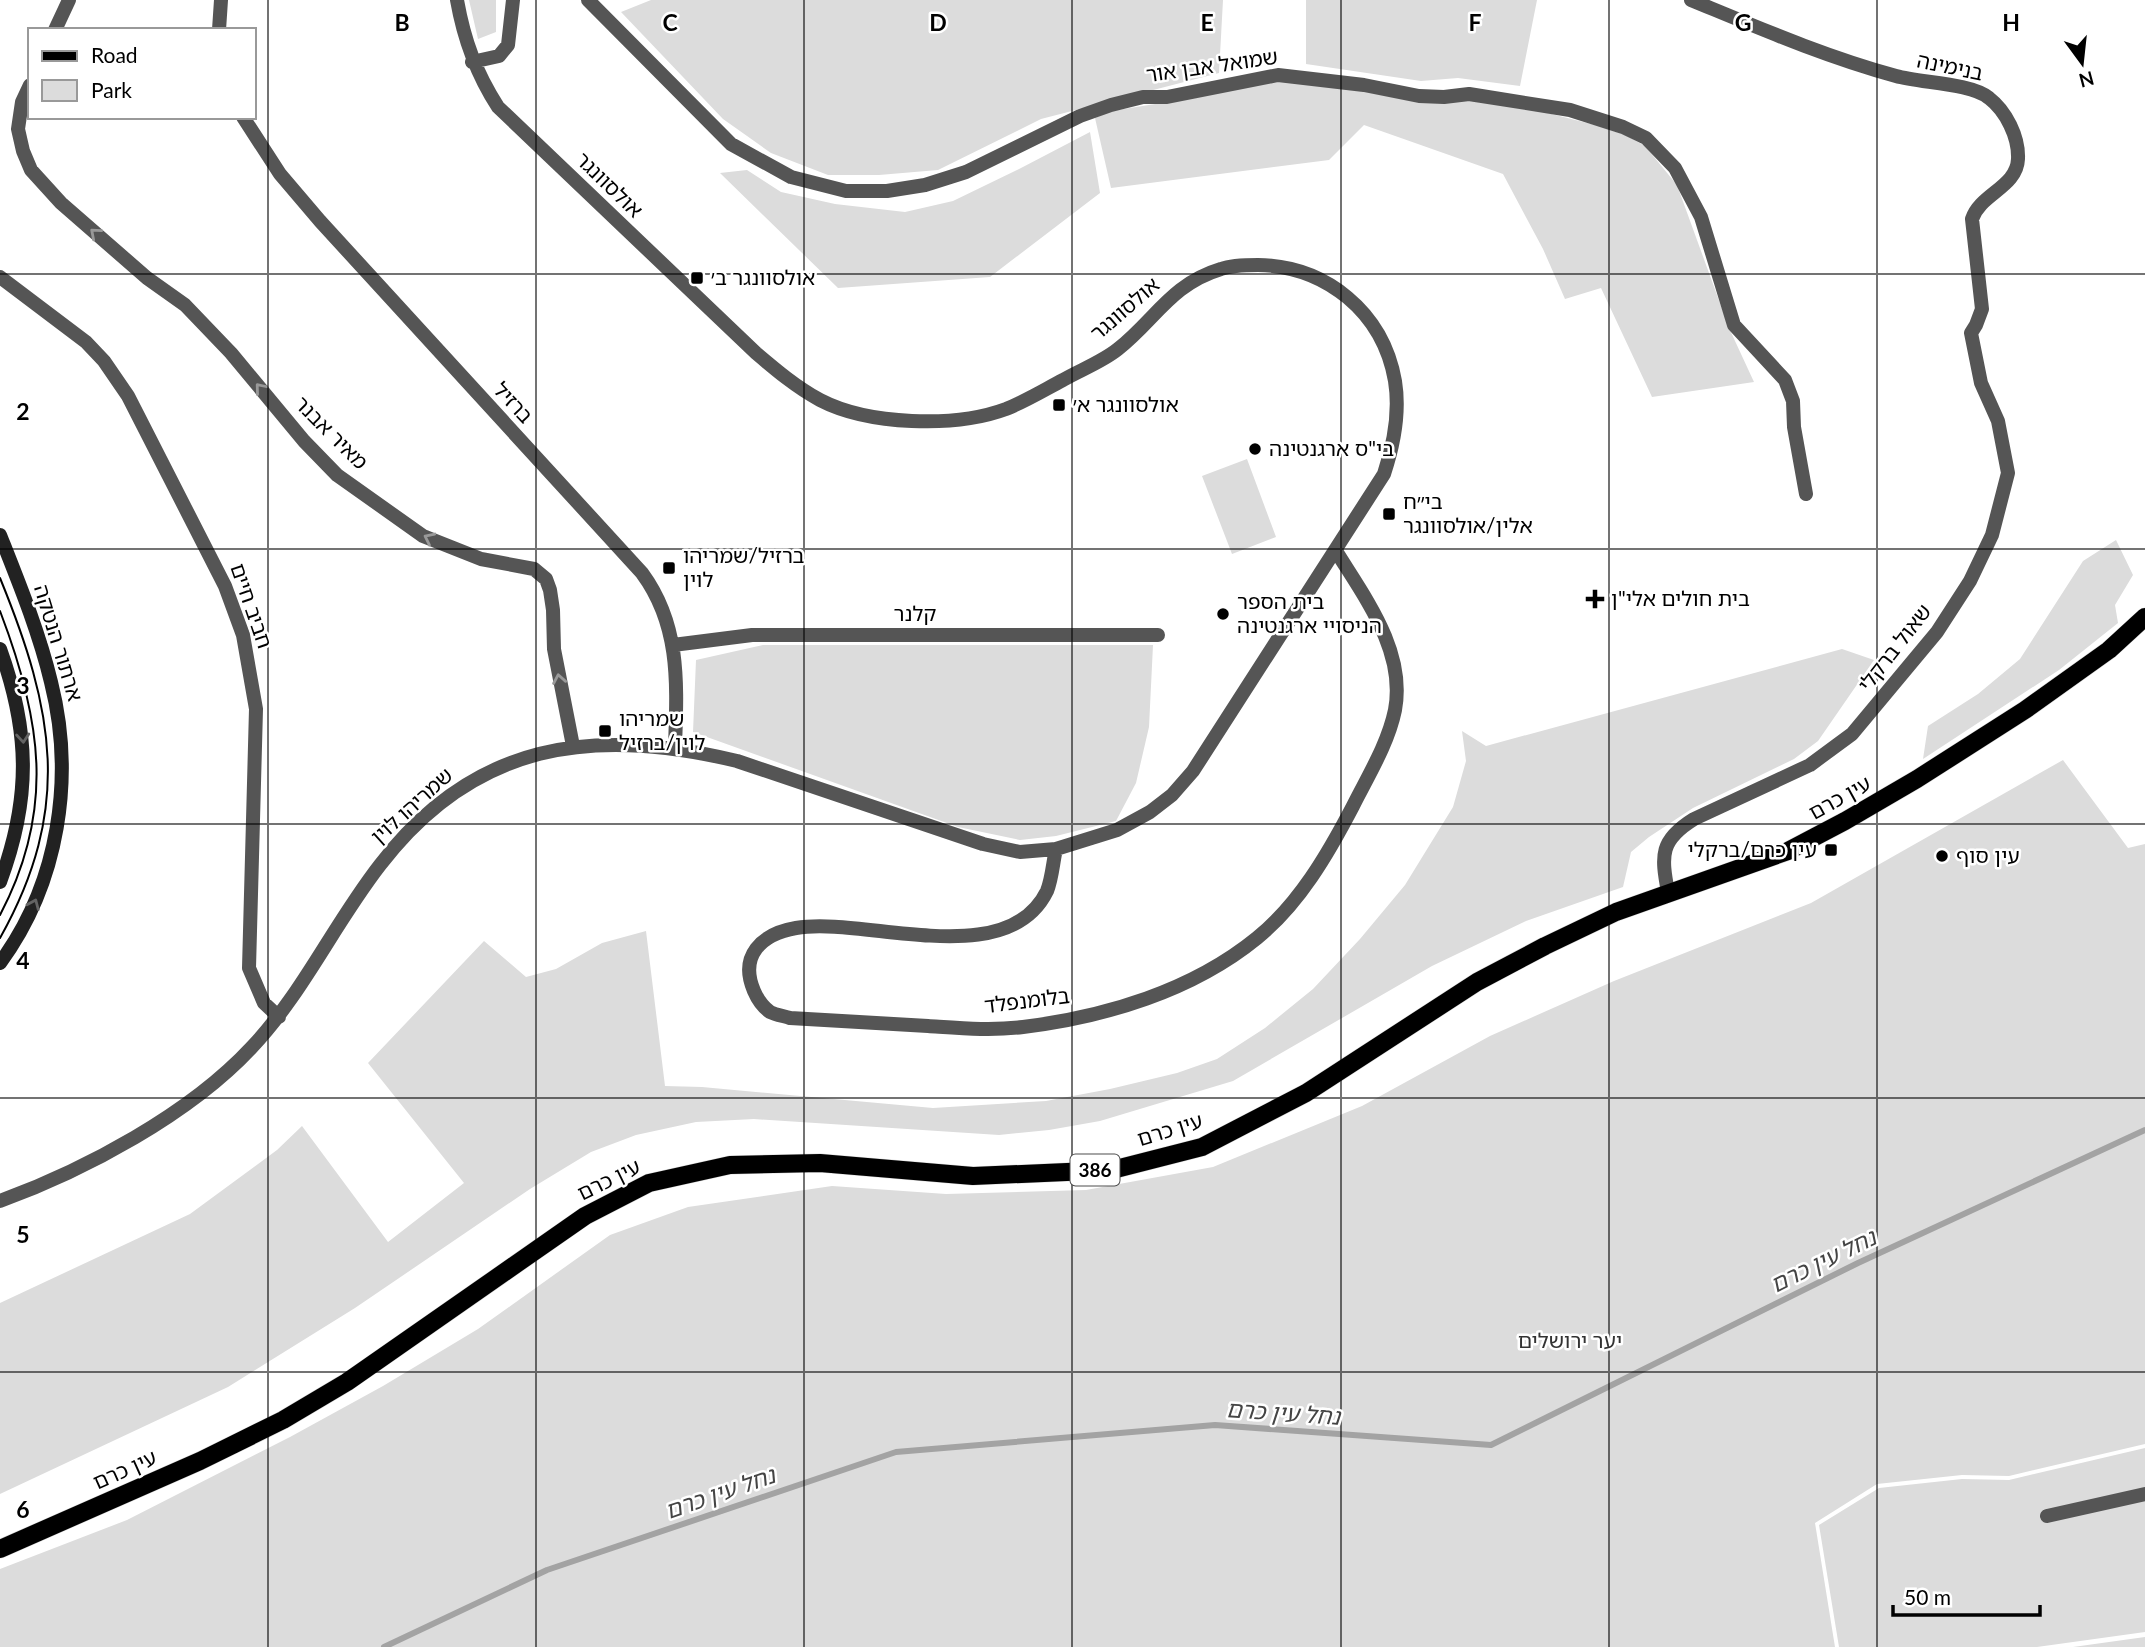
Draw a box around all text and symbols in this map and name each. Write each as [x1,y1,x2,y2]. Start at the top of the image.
text: B [394,8,410,36]
text: C [662,8,678,36]
text: D [929,8,947,36]
text: E [1200,8,1214,36]
text: F [1468,8,1482,36]
text: G [1735,8,1751,36]
text: H [2002,8,2020,36]
legend [28,28,256,119]
north arrow [2047,28,2117,98]
text: Road [91,42,138,67]
street label: שמואל אבן אור [1144,43,1279,86]
street label: בנימינה [1915,46,1986,85]
text: N [2076,67,2097,93]
text: Park [91,77,132,102]
street label: אולסוונגר [571,146,649,222]
one-way arrow [91,229,104,241]
place label: אולסוונגר ב׳ [711,264,815,289]
marker: אולסוונגר ב׳ [689,270,705,286]
street label: אולסוונגר [1084,271,1164,345]
street label: ברזיל [489,376,539,428]
one-way arrow [256,384,268,397]
street label: מאיר אבנר [290,390,374,474]
place label: אולסוונגר א׳ [1073,391,1179,416]
text: 2 [16,397,30,425]
marker: אולסוונגר א׳ [1051,397,1067,413]
place label: בי"ס ארגנטינה [1269,435,1394,460]
marker: בי"ס ארגנטינה [1247,441,1263,457]
place label: בי״ח אלין/אולסוונגר [1403,488,1533,537]
marker: בי״ח אלין/אולסוונגר [1381,506,1397,522]
one-way arrow [424,532,436,546]
place label: ברזיל/שמריהו לוין [683,542,805,591]
street label: חביב חיים [226,560,279,651]
marker: ברזיל/שמריהו לוין [661,560,677,576]
street label: ארתור הנטקה [30,581,89,704]
place label: בית חולים אלי"ן [1611,585,1750,610]
place label: בית הספר הניסויי ארגנטינה [1237,588,1382,637]
marker: בית חולים אלי"ן [1585,589,1605,609]
street label: שאול ברקלי [1852,598,1936,696]
street label: קלנר [893,600,937,625]
marker: בית הספר הניסויי ארגנטינה [1215,606,1231,622]
text: 3 [16,671,30,699]
one-way arrow [552,673,567,685]
place label: שמריהו לוין/ברזיל [619,705,705,754]
marker: שמריהו לוין/ברזיל [597,723,613,739]
one-way arrow [15,733,30,744]
street label: שמריהו לוין [365,762,457,848]
street label: עין כרם [1804,769,1875,824]
place label: עין כרם/ברקלי [1688,836,1817,861]
marker: עין כרם/ברקלי [1823,842,1839,858]
place label: עין סוף [1956,842,2020,867]
marker: עין סוף [1934,848,1950,864]
one-way arrow [26,899,40,911]
text: 4 [16,946,30,974]
street label: בלומנפלד [983,982,1071,1017]
street label: עין כרם [1134,1107,1205,1150]
street label: עין כרם [573,1153,644,1205]
road number: 386 [1070,1154,1120,1186]
text: 5 [16,1220,30,1248]
water label: נחל עין כרם [1765,1221,1882,1298]
park label: יער ירושלים [1518,1327,1622,1352]
water label: נחל עין כרם [1225,1394,1343,1430]
street label: עין כרם [89,1444,160,1494]
water label: נחל עין כרם [661,1459,780,1524]
text: 6 [16,1495,30,1523]
scale bar [1893,1574,2040,1618]
text: 50 m [1904,1584,1951,1609]

